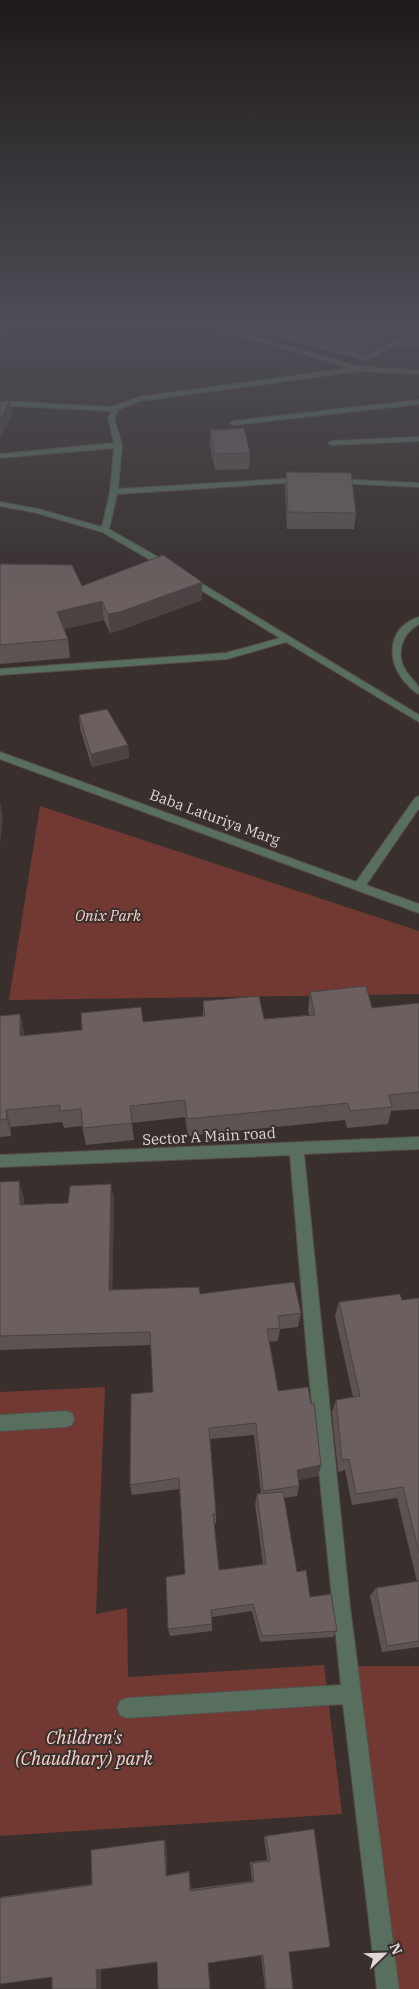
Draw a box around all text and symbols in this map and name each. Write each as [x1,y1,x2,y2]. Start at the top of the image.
street label: Baba Laturiya Marg [147,785,283,849]
park label: Onix Park [75,906,141,925]
street label: Sector A Main road [142,1123,276,1149]
park label: Children's (Chaudhary) park [15,1726,153,1770]
north arrow [359,1929,409,1979]
text: N [386,1940,406,1958]

